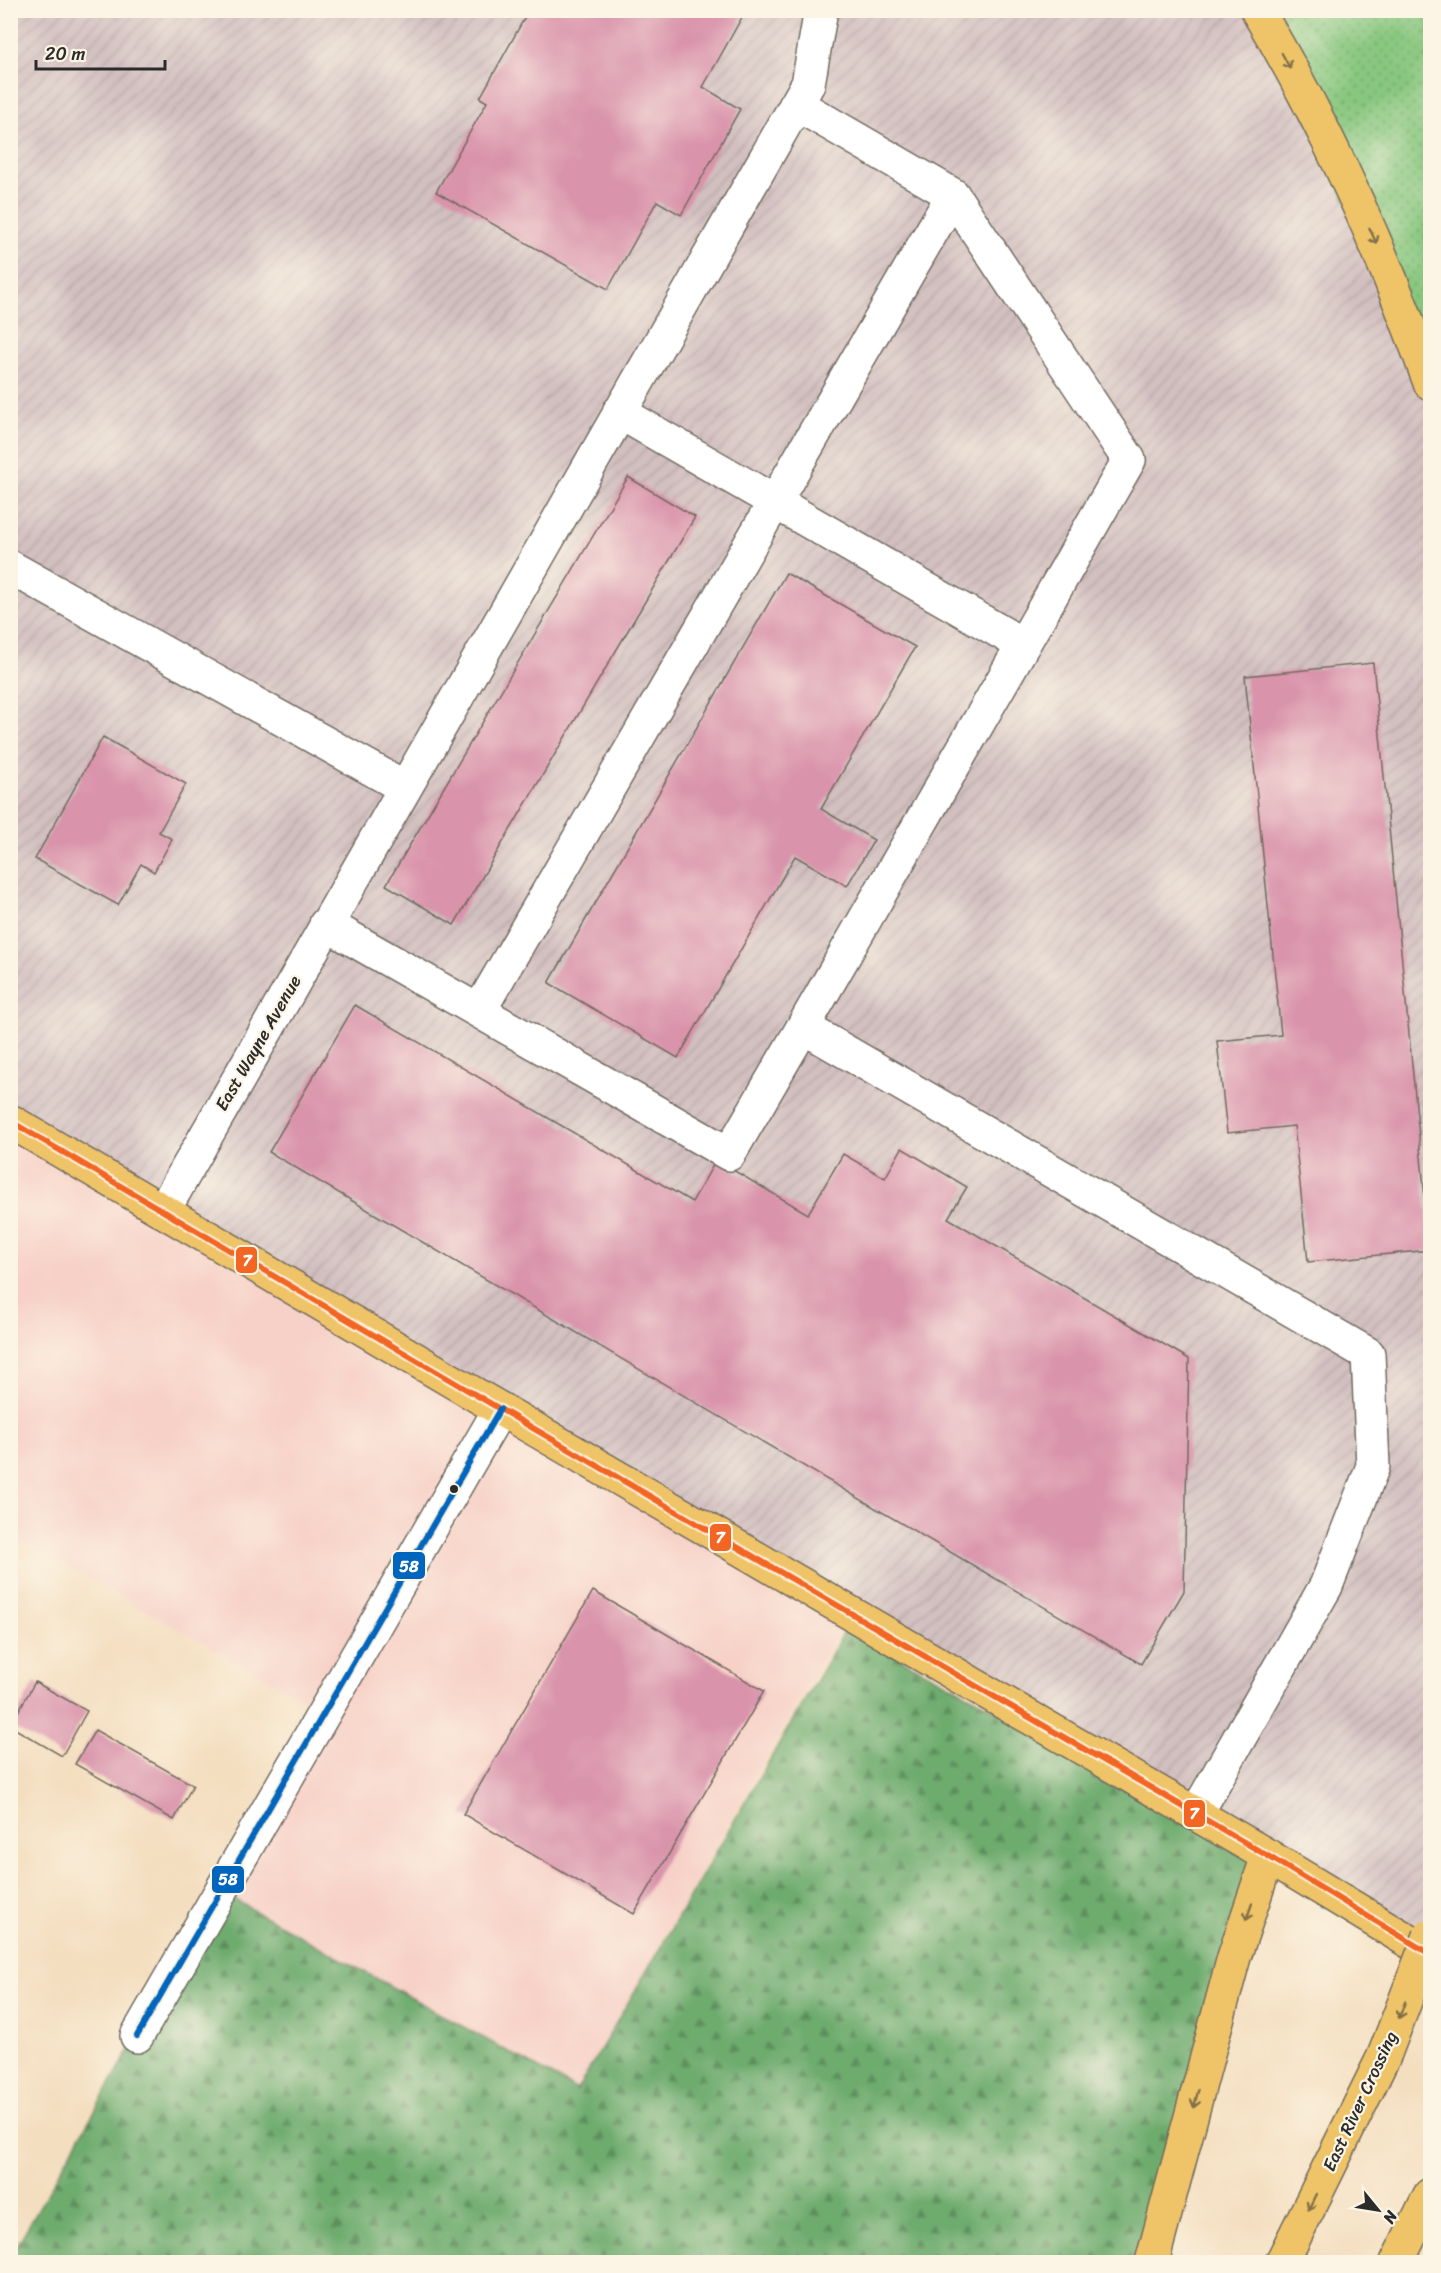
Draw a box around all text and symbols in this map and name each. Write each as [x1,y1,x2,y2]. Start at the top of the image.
scale bar [36,33,165,71]
text: 20 m [45,38,85,70]
one-way arrow [1280,52,1292,69]
one-way arrow [1367,226,1379,244]
street label: East Wayne Avenue [206,969,310,1117]
line badge: 7 [235,1246,258,1274]
text: 7 [242,1246,253,1275]
unlabelled marker [448,1483,460,1495]
line badge: 7 [709,1523,732,1552]
text: 7 [715,1523,726,1552]
line badge: 58 [392,1551,426,1580]
text: 58 [399,1552,419,1581]
line badge: 7 [1183,1799,1206,1828]
text: 7 [1189,1799,1200,1828]
line badge: 58 [211,1865,245,1894]
text: 58 [218,1865,238,1894]
one-way arrow [1243,1902,1254,1920]
one-way arrow [1396,2000,1407,2019]
street label: East River Crossing [1313,2025,1407,2177]
one-way arrow [1189,2089,1201,2108]
north arrow [1348,2180,1408,2240]
one-way arrow [1305,2193,1317,2211]
text: N [1375,2204,1406,2230]

